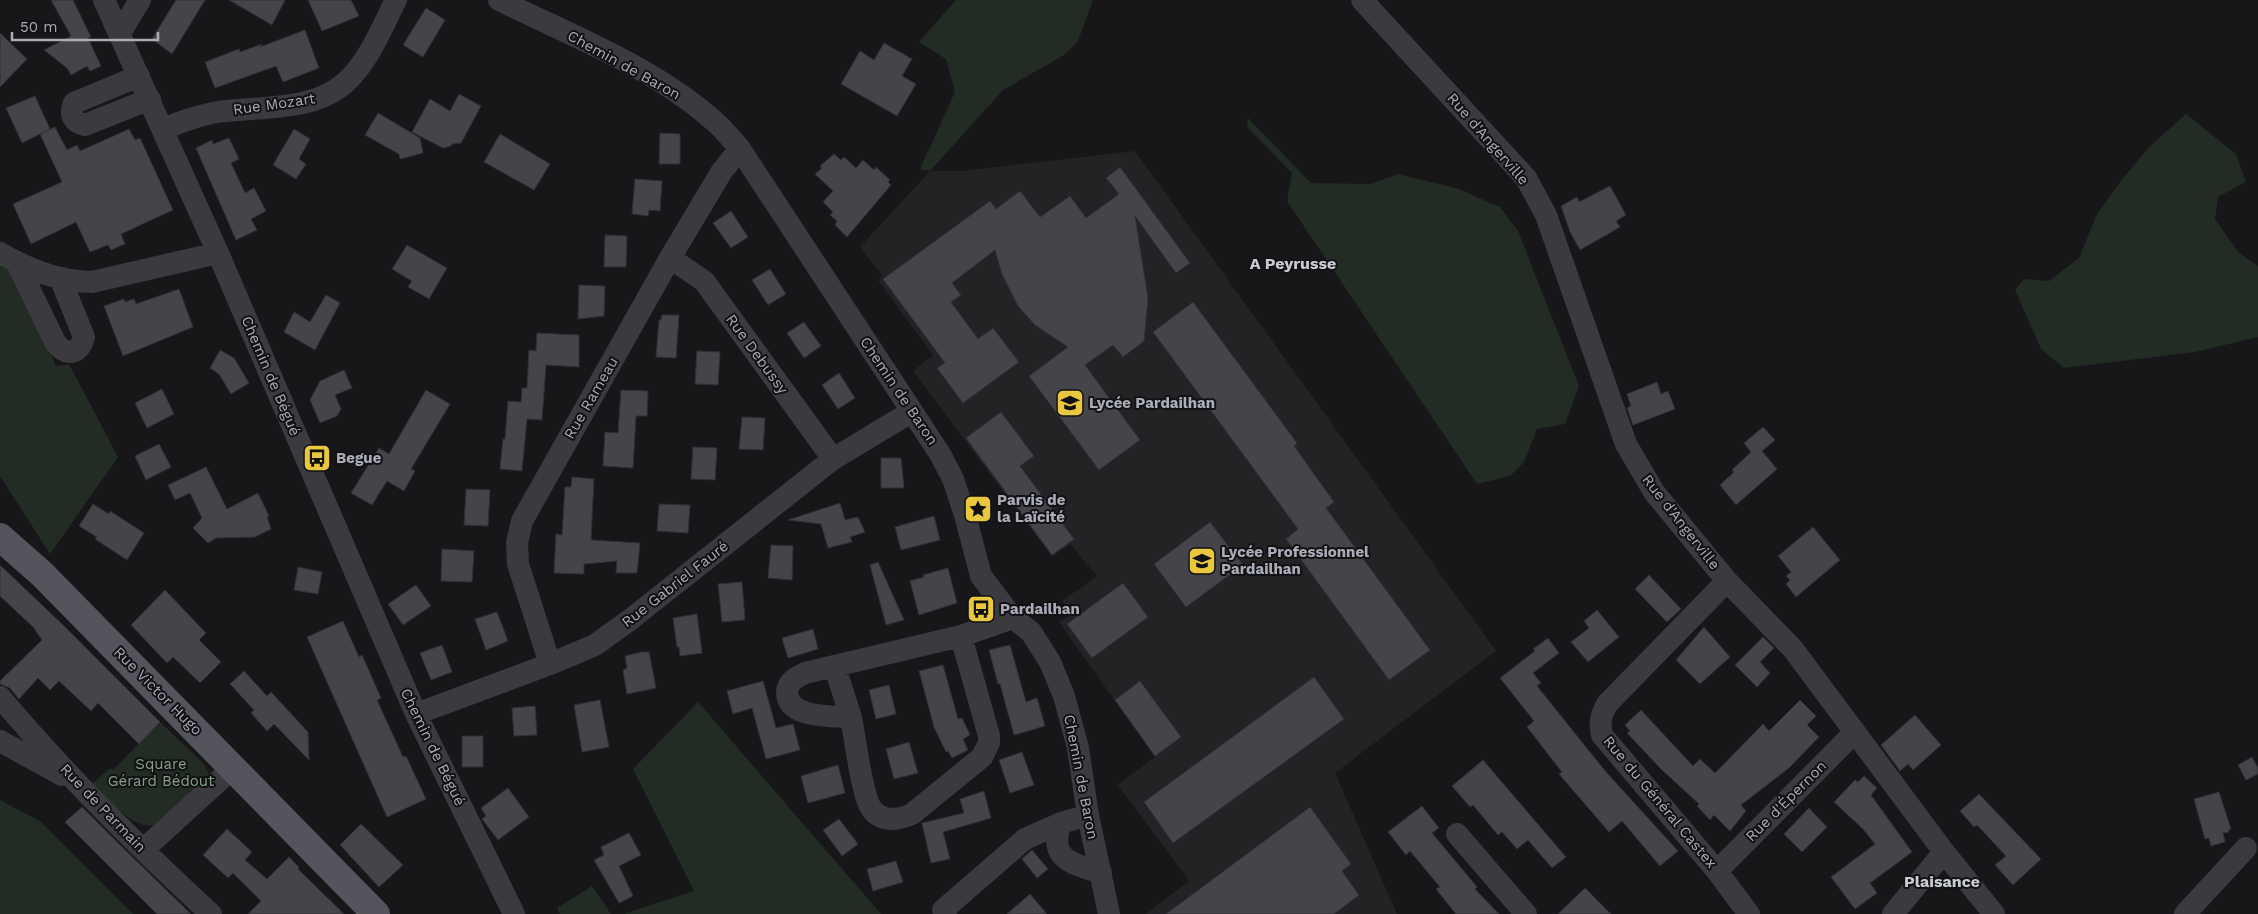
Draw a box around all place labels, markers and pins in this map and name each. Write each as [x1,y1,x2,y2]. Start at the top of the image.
school or university icon: Lycée Pardailhan [1055,388,1085,418]
place label: Lycée Pardailhan [1089,394,1215,412]
bus stop icon: Begue [302,443,332,473]
place label: Begue [336,449,382,467]
place label: Parvis de la Laïcité [997,491,1066,526]
place icon: Parvis de la Laïcité [963,494,993,524]
place label: Lycée Professionnel Pardailhan [1221,543,1369,578]
school or university icon: Lycée Professionnel Pardailhan [1187,546,1217,576]
bus stop icon: Pardailhan [966,594,996,624]
place label: Pardailhan [1000,600,1080,618]

